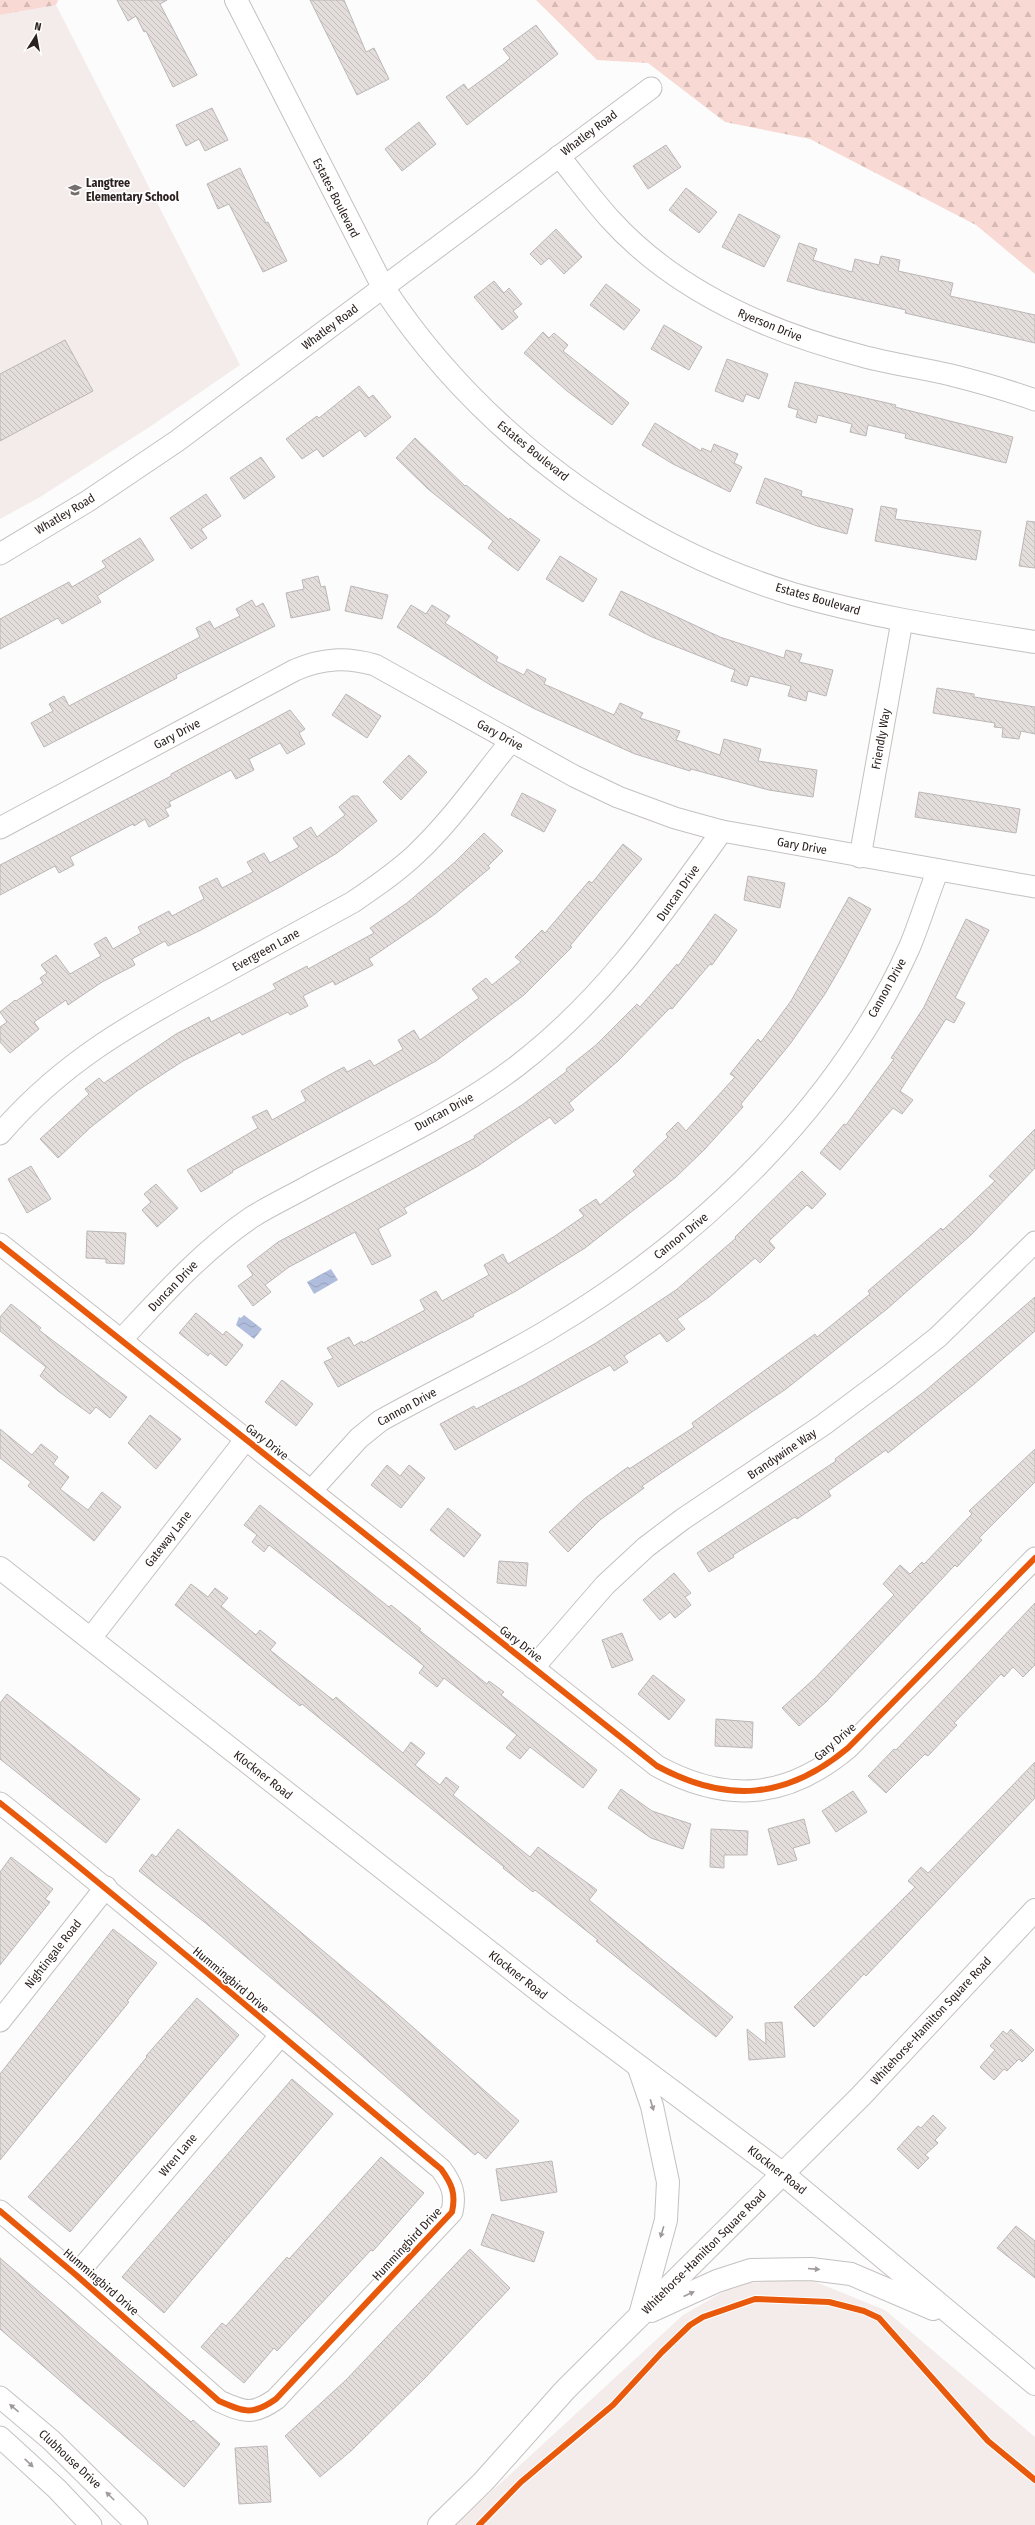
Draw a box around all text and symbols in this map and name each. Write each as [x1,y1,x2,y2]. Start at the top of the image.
north arrow [16,16,56,56]
text: N [33,20,42,34]
street label: Whatley Road [558,107,620,159]
street label: Estates Boulevard [310,156,362,240]
place label: Langtree Elementary School [86,176,180,204]
school or university icon: Langtree Elementary School [67,182,83,198]
street label: Whatley Road [299,301,361,353]
street label: Ryerson Drive [736,306,804,344]
street label: Estates Boulevard [495,418,571,484]
street label: Whatley Road [33,491,97,537]
street label: Estates Boulevard [774,580,862,618]
street label: Friendly Way [869,707,893,771]
street label: Gary Drive [151,716,203,752]
street label: Gary Drive [475,717,526,753]
street label: Gary Drive [776,835,828,857]
street label: Duncan Drive [654,862,702,924]
street label: Evergreen Lane [230,926,302,974]
street label: Cannon Drive [865,956,909,1020]
street label: Duncan Drive [412,1090,476,1134]
street label: Cannon Drive [651,1210,711,1262]
street label: Duncan Drive [145,1258,201,1314]
street label: Cannon Drive [375,1385,439,1429]
street label: Gary Drive [243,1421,291,1463]
street label: Brandywine Way [745,1425,820,1482]
street label: Gateway Lane [142,1508,194,1570]
street label: Gary Drive [497,1623,545,1665]
street label: Gary Drive [811,1720,859,1764]
street label: Klockner Road [231,1748,295,1802]
street label: Nightingale Road [22,1917,84,1991]
street label: Hummingbird Drive [190,1944,272,2016]
street label: Klockner Road [486,1948,550,2002]
street label: Whitehorse-Hamilton Square Road [868,1954,994,2088]
one-way arrow [649,2099,655,2111]
street label: Wren Lane [156,2131,200,2179]
street label: Klockner Road [745,2143,809,2197]
street label: Whitehorse-Hamilton Square Road [639,2187,769,2317]
street label: Hummingbird Drive [370,2204,445,2283]
one-way arrow [659,2227,665,2239]
street label: Hummingbird Drive [61,2246,141,2318]
one-way arrow [808,2266,820,2273]
one-way arrow [683,2291,695,2297]
one-way arrow [9,2404,20,2413]
street label: Clubhouse Drive [36,2427,104,2491]
one-way arrow [24,2459,34,2468]
one-way arrow [105,2491,115,2501]

